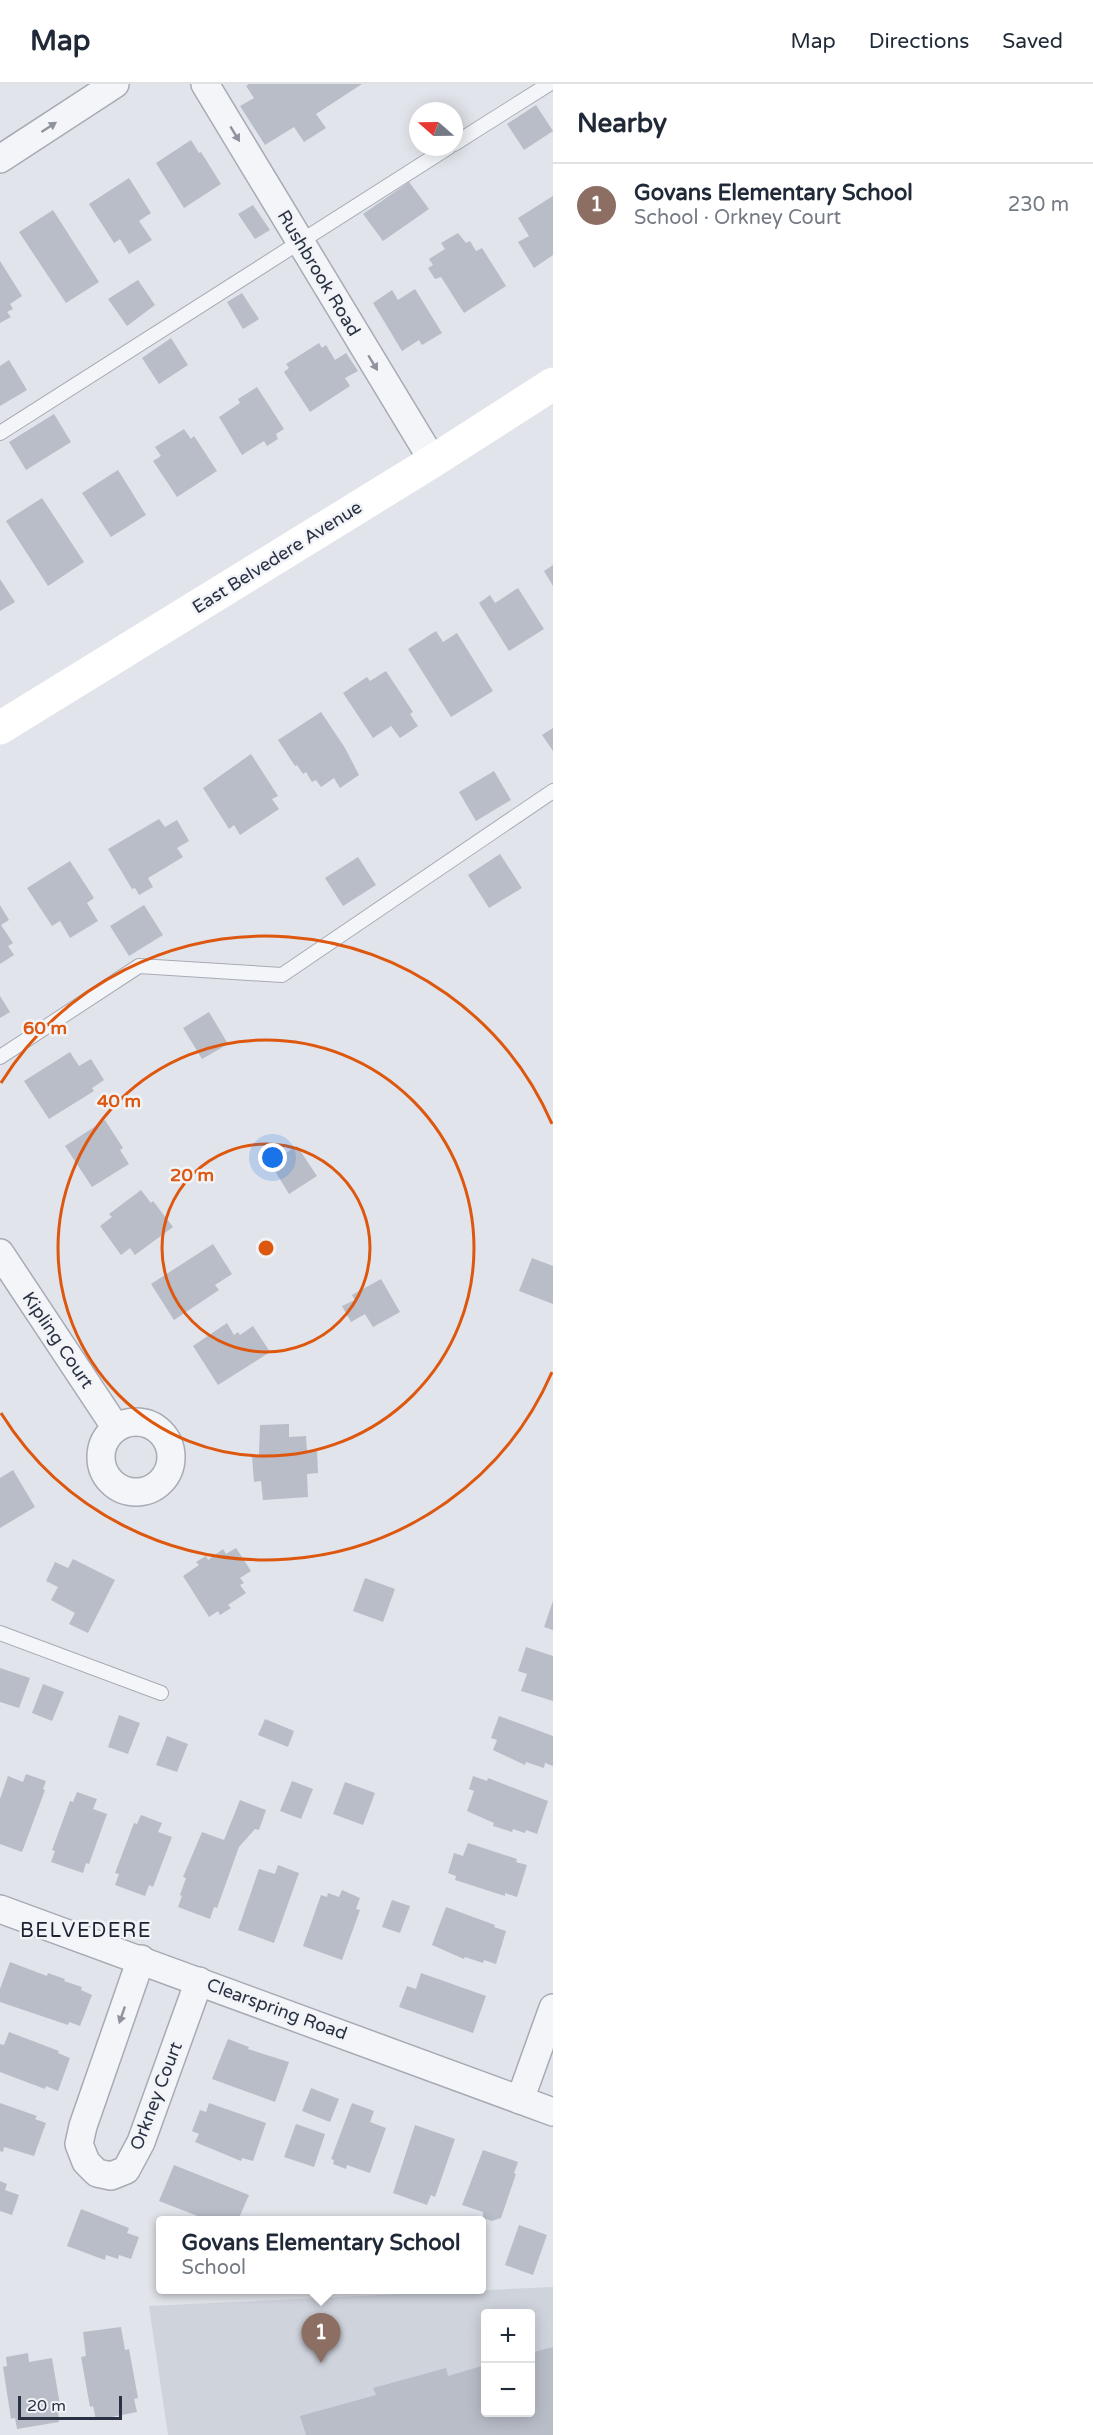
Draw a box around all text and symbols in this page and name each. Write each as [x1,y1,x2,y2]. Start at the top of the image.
text: Map [30,24,90,58]
text: Map [790,29,836,54]
text: Directions [869,29,969,54]
text: Saved [1002,29,1063,54]
north arrow [409,102,463,156]
text: Nearby [577,108,667,139]
one-way arrow [41,122,57,133]
one-way arrow [230,126,241,142]
text: Govans Elementary School [634,180,913,206]
text: 1 [590,193,603,217]
text: 230 m [1008,193,1069,217]
street label: Rushbrook Road [273,206,365,340]
text: School · Orkney Court [634,206,841,230]
one-way arrow [368,355,379,371]
street label: East Belvedere Avenue [188,496,366,618]
text: 60 m [23,1017,67,1039]
text: 40 m [97,1090,141,1112]
your location [258,1143,287,1172]
text: 20 m [170,1164,214,1186]
centre of rings [256,1238,276,1258]
street label: Kipling Court [18,1288,98,1393]
district label: BELVEDERE [20,1919,152,1943]
street label: Clearspring Road [204,1973,350,2045]
one-way arrow [116,2006,126,2024]
street label: Orkney Court [125,2039,187,2153]
popup [156,2216,486,2294]
text: Govans Elementary School [182,2230,460,2256]
text: School [182,2256,246,2280]
map controls [481,2309,535,2417]
button: + [481,2309,535,2363]
pin: 1 [302,2314,340,2363]
button: − [481,2363,535,2417]
scale bar [18,2393,122,2420]
text: 20 m [27,2396,66,2416]

